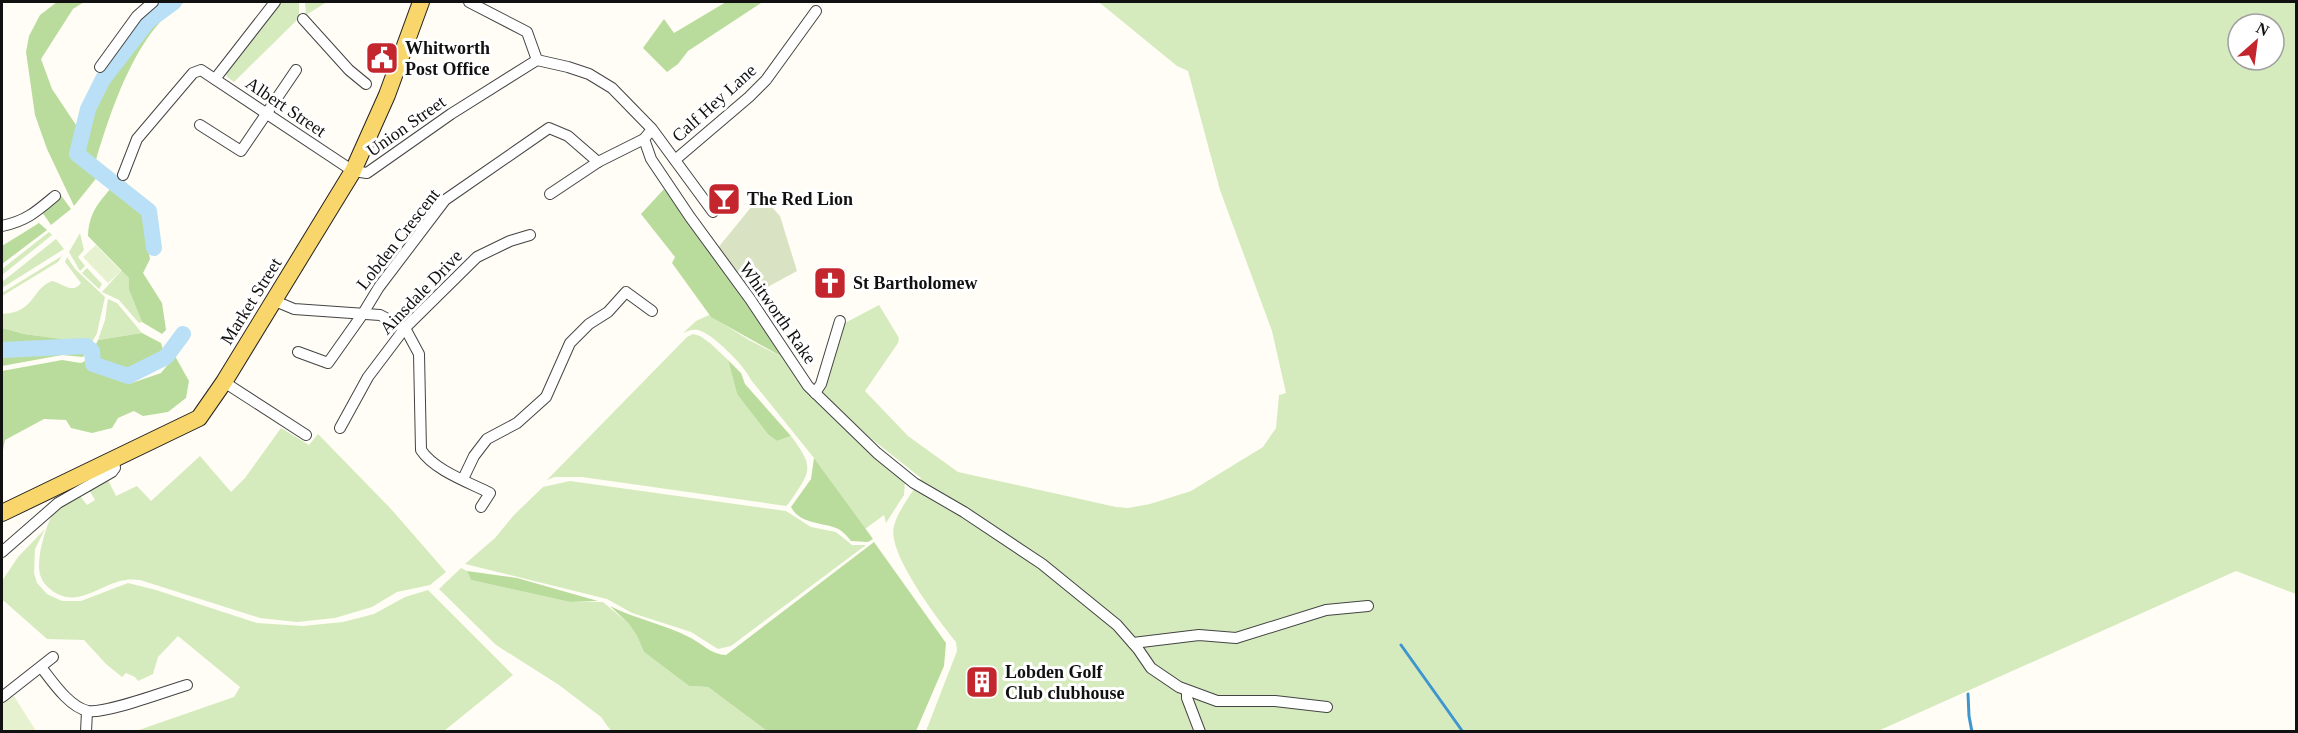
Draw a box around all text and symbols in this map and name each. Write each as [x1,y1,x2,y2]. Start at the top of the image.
north arrow [2226,12,2286,72]
text: N [2254,19,2272,40]
place label: Whitworth Post Office [405,38,490,79]
public building icon: Whitworth Post Office [364,40,400,76]
street label: Calf Hey Lane [668,60,760,146]
street label: Albert Street [242,73,330,141]
street label: Union Street [363,92,449,160]
bar icon: The Red Lion [706,181,742,217]
street label: Lobden Crescent [352,185,444,293]
place label: The Red Lion [747,189,853,209]
street label: Ainsdale Drive [376,246,466,338]
street label: Market Street [216,254,286,348]
street label: Whitworth Rake [736,258,820,368]
church icon: St Bartholomew [812,265,848,301]
place label: St Bartholomew [853,273,978,293]
place label: Lobden Golf Club clubhouse [1005,662,1125,703]
building icon: Lobden Golf Club clubhouse [964,664,1000,700]

